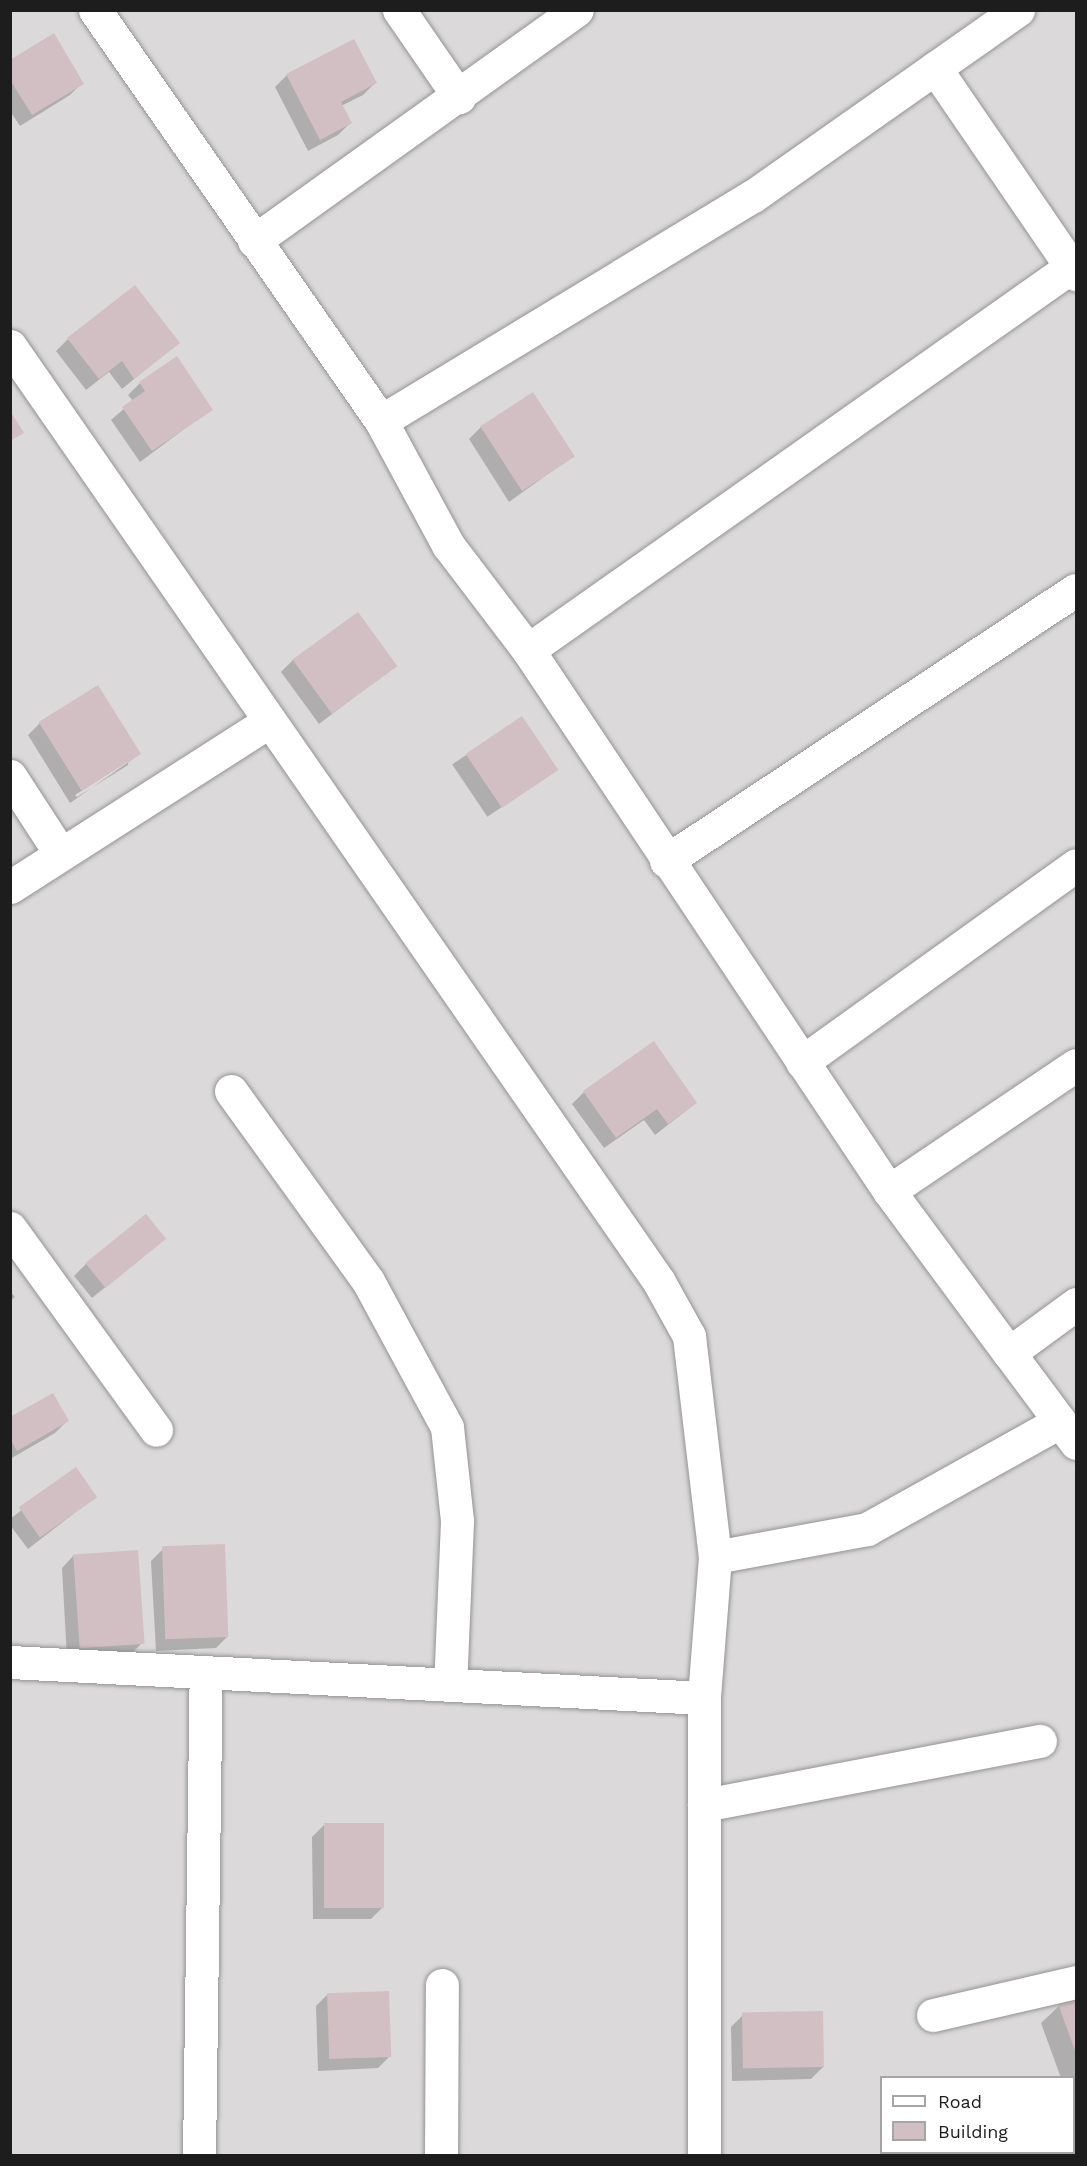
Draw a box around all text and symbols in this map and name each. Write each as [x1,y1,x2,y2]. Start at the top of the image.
legend [880,2076,1075,2154]
text: Road [938,2091,982,2112]
text: Building [938,2121,1008,2142]

